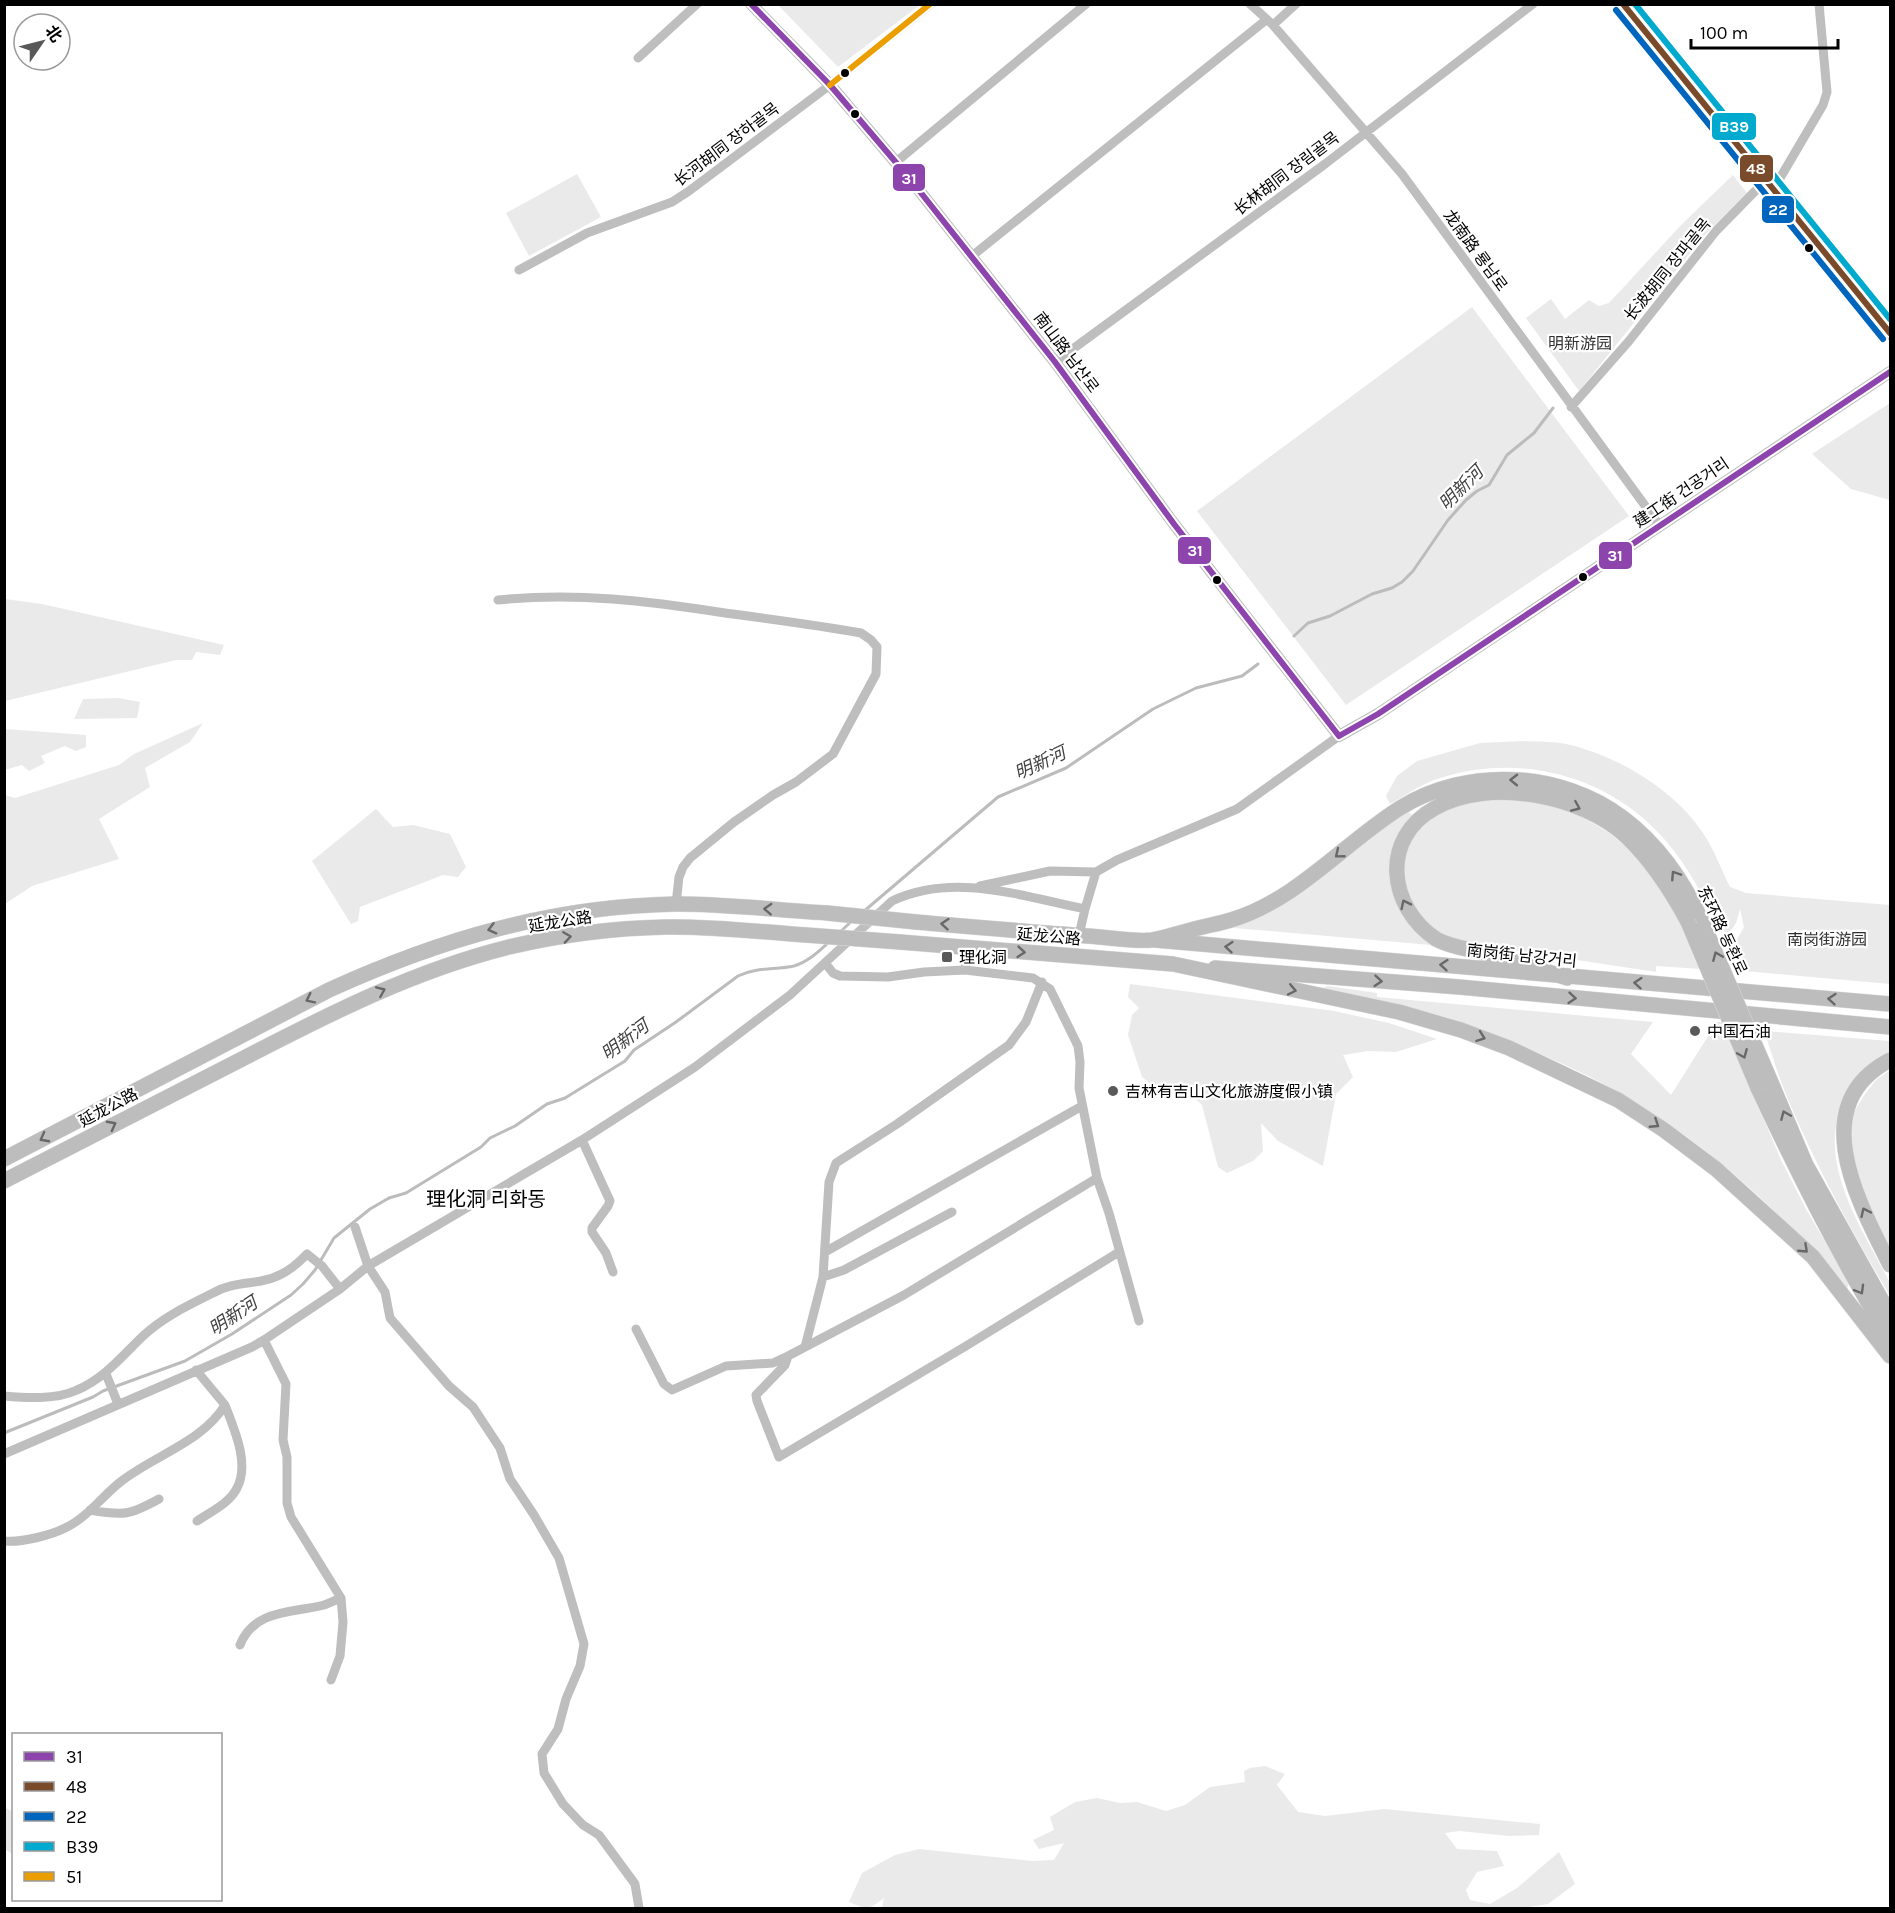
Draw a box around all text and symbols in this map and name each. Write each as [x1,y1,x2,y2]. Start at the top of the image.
north arrow [12,12,72,72]
scale bar [1691,12,1838,50]
text: 北 [42,22,66,46]
text: 100 m [1700,22,1748,44]
unlabelled marker [839,67,851,79]
street label: 长河胡同 장하골목 [670,99,783,190]
unlabelled marker [849,108,861,120]
line badge: B39 [1711,112,1757,141]
text: B39 [1719,117,1749,136]
street label: 长林胡同 장림골목 [1230,128,1343,219]
line badge: 48 [1739,154,1774,183]
text: 48 [1746,159,1766,178]
line badge: 31 [892,163,926,192]
text: 31 [901,169,917,188]
line badge: 22 [1761,195,1795,224]
text: 22 [1768,200,1788,219]
street label: 龙南路 룡남로 [1440,206,1512,295]
street label: 长波胡同 장파골목 [1620,214,1715,325]
unlabelled marker [1803,242,1815,254]
street label: 南山路 남산로 [1030,308,1103,397]
park label: 明新游园 [1548,334,1612,353]
street label: 建工街 건공거리 [1630,454,1732,531]
water label: 明新河 [1434,459,1490,515]
line badge: 31 [1177,536,1212,565]
text: 31 [1187,541,1203,560]
line badge: 31 [1598,541,1633,570]
text: 31 [1607,546,1623,565]
unlabelled marker [1577,571,1589,583]
unlabelled marker [1211,574,1223,586]
water label: 明新河 [1011,740,1072,784]
one-way arrow [1509,774,1518,786]
one-way arrow [1570,800,1581,812]
one-way arrow [1335,846,1346,857]
one-way arrow [1671,871,1683,881]
street label: 东环路 동환로 [1694,883,1752,978]
one-way arrow [1400,899,1412,910]
one-way arrow [764,903,773,916]
street label: 延龙公路 [527,907,593,936]
one-way arrow [940,918,949,931]
one-way arrow [487,922,497,934]
street label: 延龙公路 [1016,924,1082,949]
park label: 南岗街游园 [1787,930,1867,949]
one-way arrow [563,931,572,943]
street label: 南岗街 남강거리 [1466,940,1578,971]
one-way arrow [1224,941,1233,954]
one-way arrow [1017,945,1026,958]
place label: 理化洞 [959,948,1007,967]
marker: 理化洞 [940,950,954,964]
one-way arrow [1712,951,1724,962]
one-way arrow [1439,959,1448,972]
one-way arrow [1373,974,1382,987]
one-way arrow [1633,977,1642,990]
one-way arrow [1286,983,1296,996]
one-way arrow [374,987,385,999]
one-way arrow [1567,991,1576,1004]
one-way arrow [305,992,316,1004]
one-way arrow [1828,993,1837,1006]
water label: 明新河 [597,1013,656,1065]
place label: 中国石油 [1707,1022,1771,1041]
marker: 中国石油 [1688,1024,1702,1038]
one-way arrow [1475,1030,1485,1043]
one-way arrow [1736,1047,1748,1058]
place label: 吉林有吉山文化旅游度假小镇 [1125,1082,1333,1101]
street label: 延龙公路 [76,1084,141,1131]
marker: 吉林有吉山文化旅游度假小镇 [1106,1084,1120,1098]
one-way arrow [1780,1110,1792,1121]
one-way arrow [1648,1117,1659,1128]
one-way arrow [106,1121,117,1132]
one-way arrow [40,1131,50,1142]
district label: 理化洞 리화동 [426,1188,546,1211]
one-way arrow [1860,1208,1872,1219]
one-way arrow [1797,1242,1808,1253]
one-way arrow [1853,1283,1865,1294]
water label: 明新河 [204,1290,264,1340]
legend [12,1733,222,1901]
text: 31 [66,1746,83,1768]
text: 48 [66,1776,87,1798]
text: 22 [66,1806,87,1828]
text: B39 [66,1836,98,1858]
text: 51 [66,1866,82,1888]

